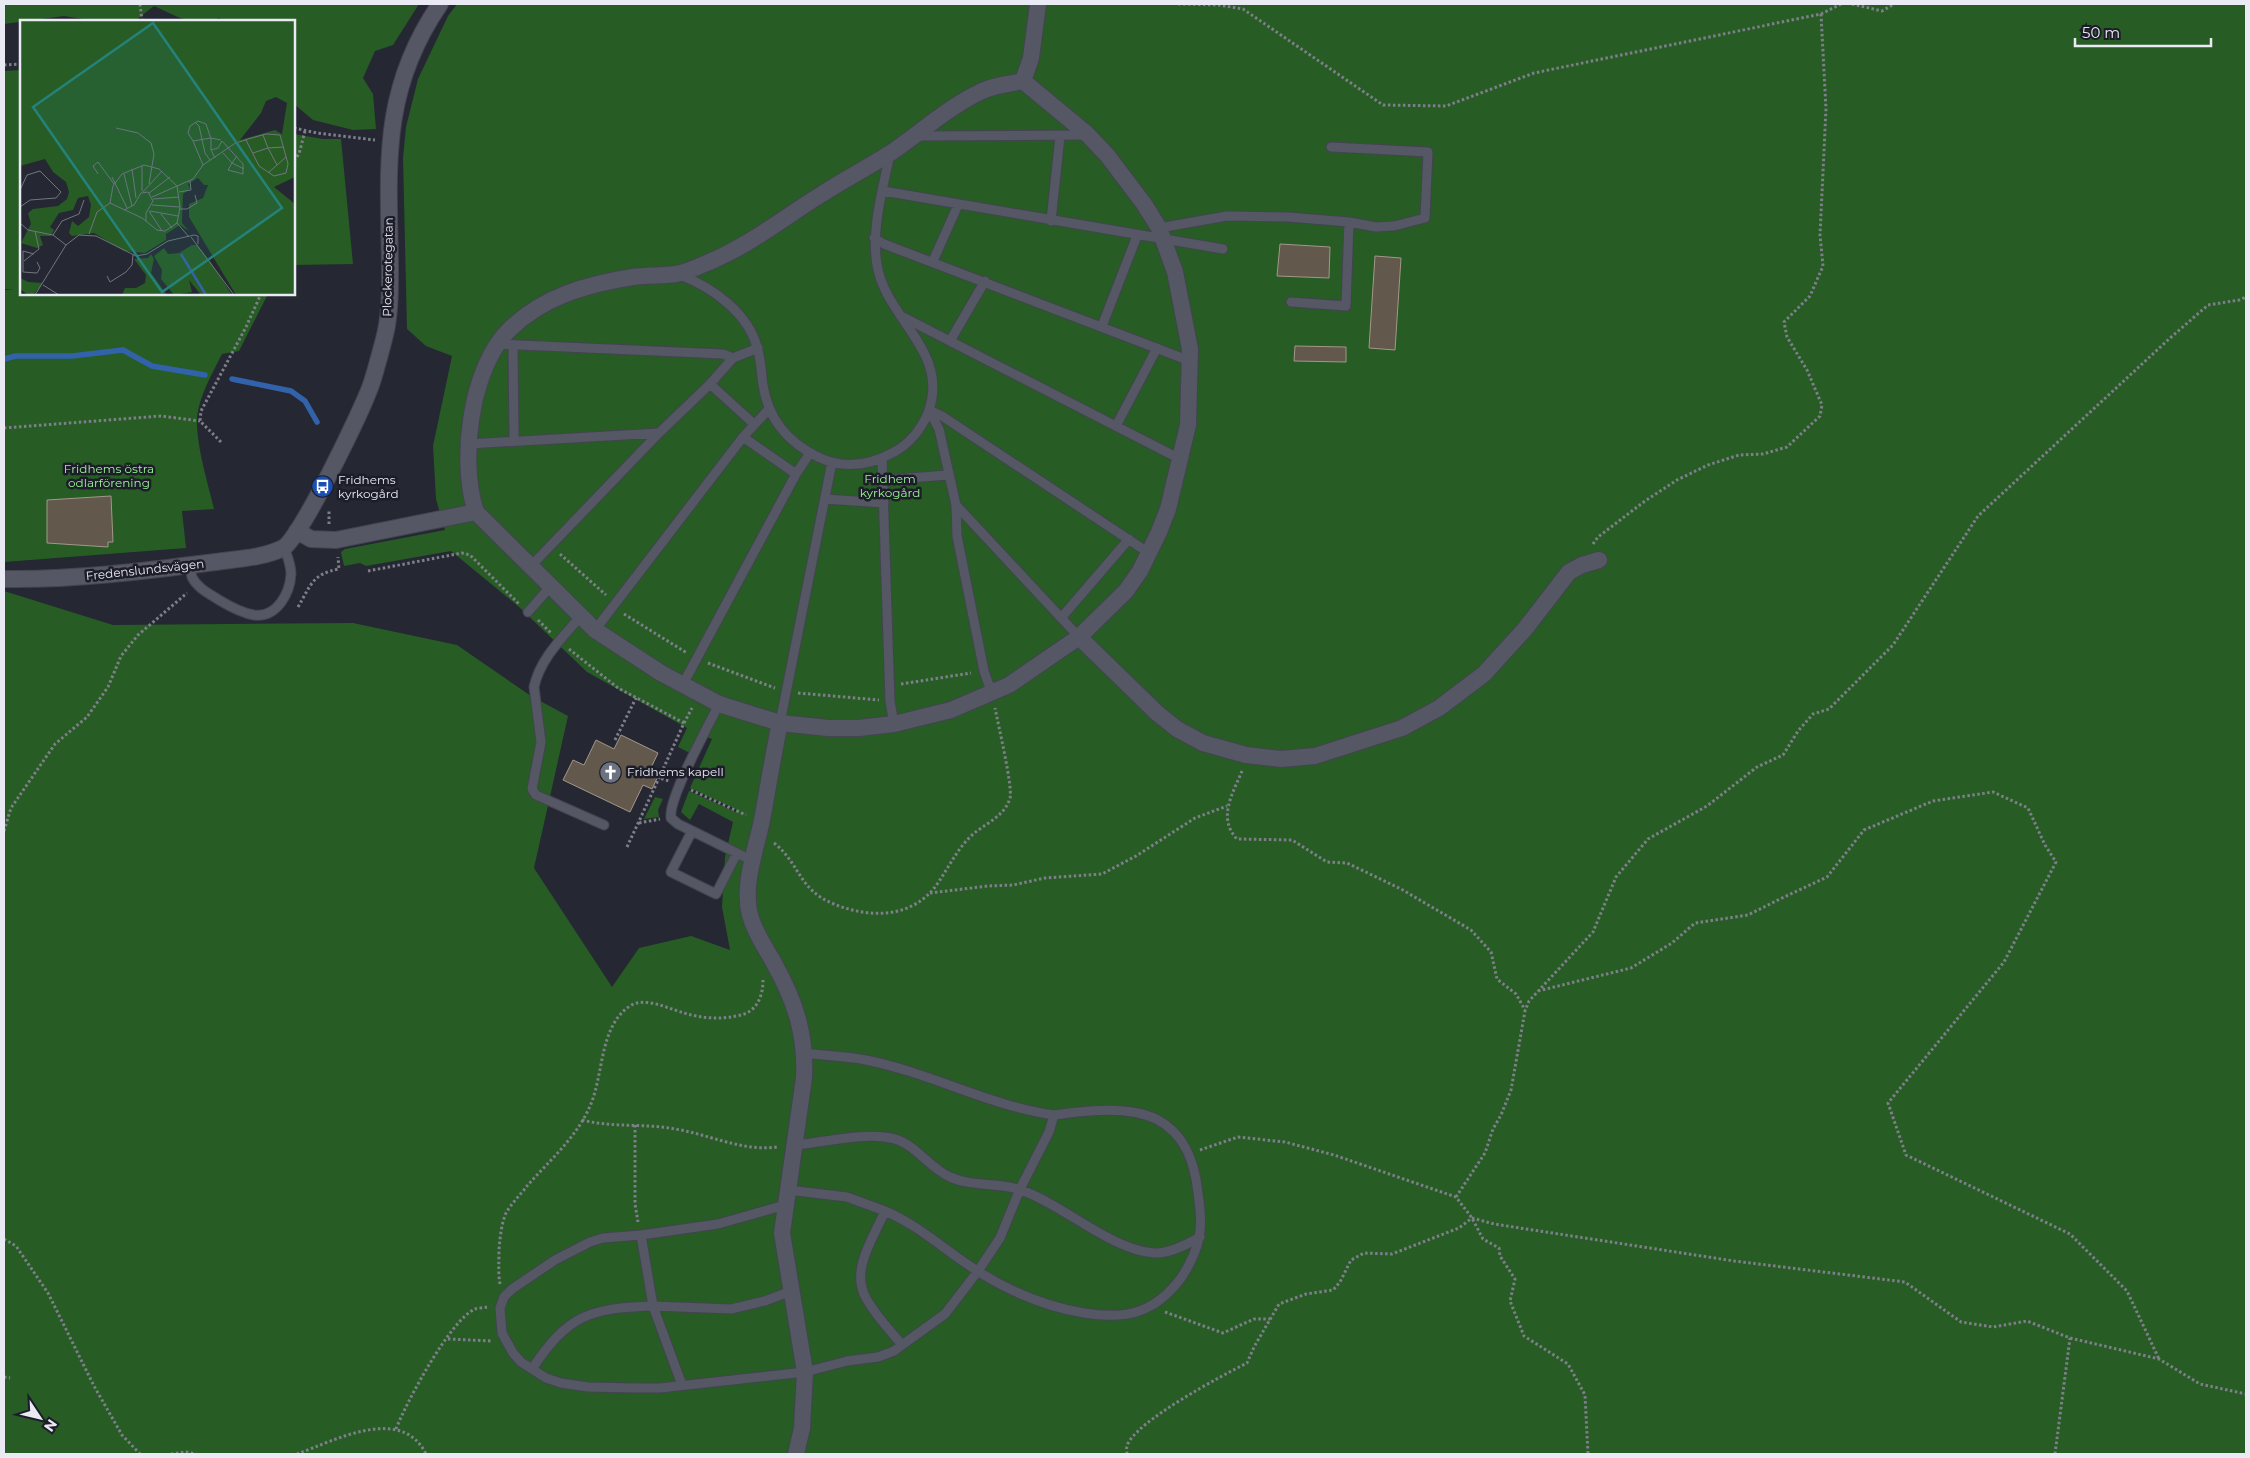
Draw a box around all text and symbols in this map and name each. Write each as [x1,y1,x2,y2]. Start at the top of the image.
scale bar [2075,15,2211,47]
inset map [20,20,295,295]
text: 50 m [2082,23,2120,42]
street label: Plockerotegatan [379,217,396,317]
park label: Fridhems östra odlarförening [64,461,154,490]
park label: Fridhem kyrkogård [860,471,920,500]
place label: Fridhems kyrkogård [338,472,399,501]
bus stop icon: Fridhems kyrkogård [310,475,334,499]
street label: Fredenslundsvägen [85,556,205,583]
church icon: Fridhems kapell [599,760,623,784]
place label: Fridhems kapell [627,764,724,779]
north arrow [15,1393,65,1443]
text: N [40,1416,61,1435]

